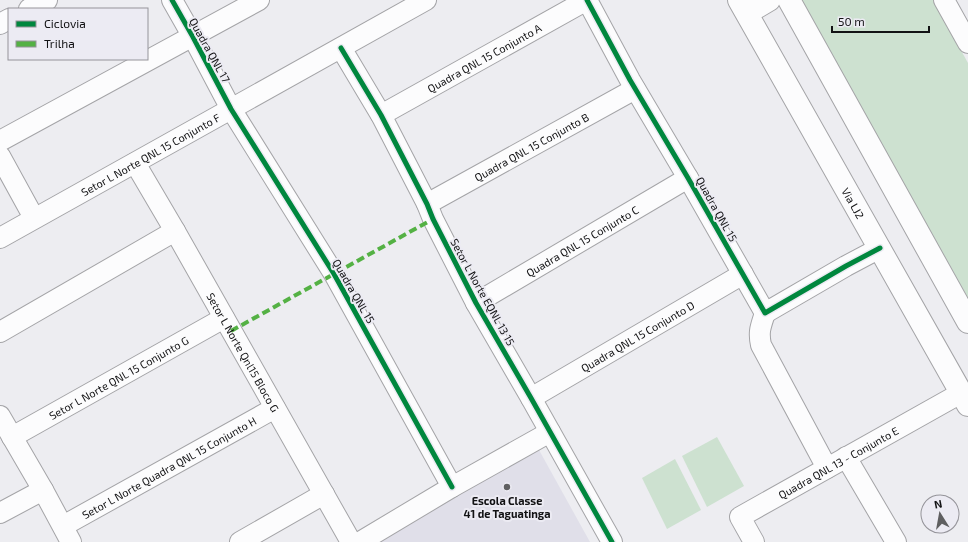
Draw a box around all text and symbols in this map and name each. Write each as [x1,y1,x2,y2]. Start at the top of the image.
legend [8,8,148,60]
scale bar [832,8,929,34]
text: 50 m [838,14,865,28]
street label: Quadra QNL 17 [186,15,233,85]
text: Ciclovia [44,16,86,30]
street label: Quadra QNL 15 Conjunto A [425,20,543,95]
text: Trilha [44,36,75,50]
street label: Quadra QNL 15 Conjunto B [472,109,591,184]
street label: Setor L Norte QNL 15 Conjunto F [78,110,222,198]
street label: Quadra QNL 15 [693,174,740,244]
street label: Via LJ2 [840,185,868,221]
street label: Quadra QNL 15 Conjunto C [523,202,640,280]
street label: Setor L Norte EQNL 13 15 [447,236,518,348]
street label: Quadra QNL 15 [329,257,378,326]
street label: Setor L Norte Qnl15 Bloco G [205,290,282,414]
street label: Quadra QNL 15 Conjunto D [578,298,696,375]
street label: Setor L Norte QNL 15 Conjunto G [46,333,191,422]
street label: Setor L Norte Quadra QNL 15 Conjunto H [79,413,258,521]
street label: Quadra QNL 13 - Conjunto E [776,423,900,502]
marker: Escola Classe 41 de Taguatinga [502,482,512,492]
place label: Escola Classe 41 de Taguatinga [464,494,550,520]
north arrow [920,494,960,534]
text: N [933,497,943,511]

